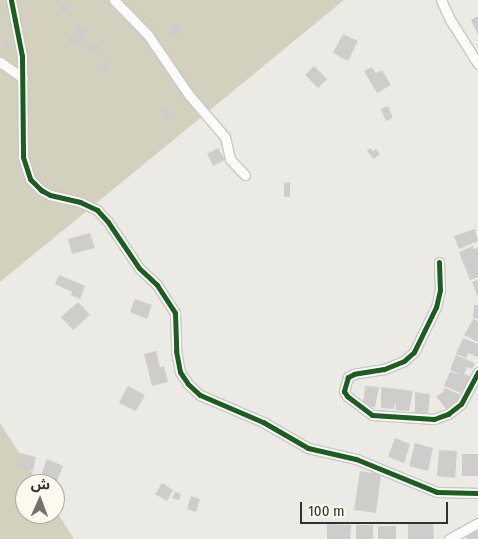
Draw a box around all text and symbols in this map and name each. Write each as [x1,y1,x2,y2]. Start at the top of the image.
north arrow [15,474,65,524]
text: ش [31,476,50,493]
scale bar [303,492,450,524]
text: 100 m [308,502,345,520]

